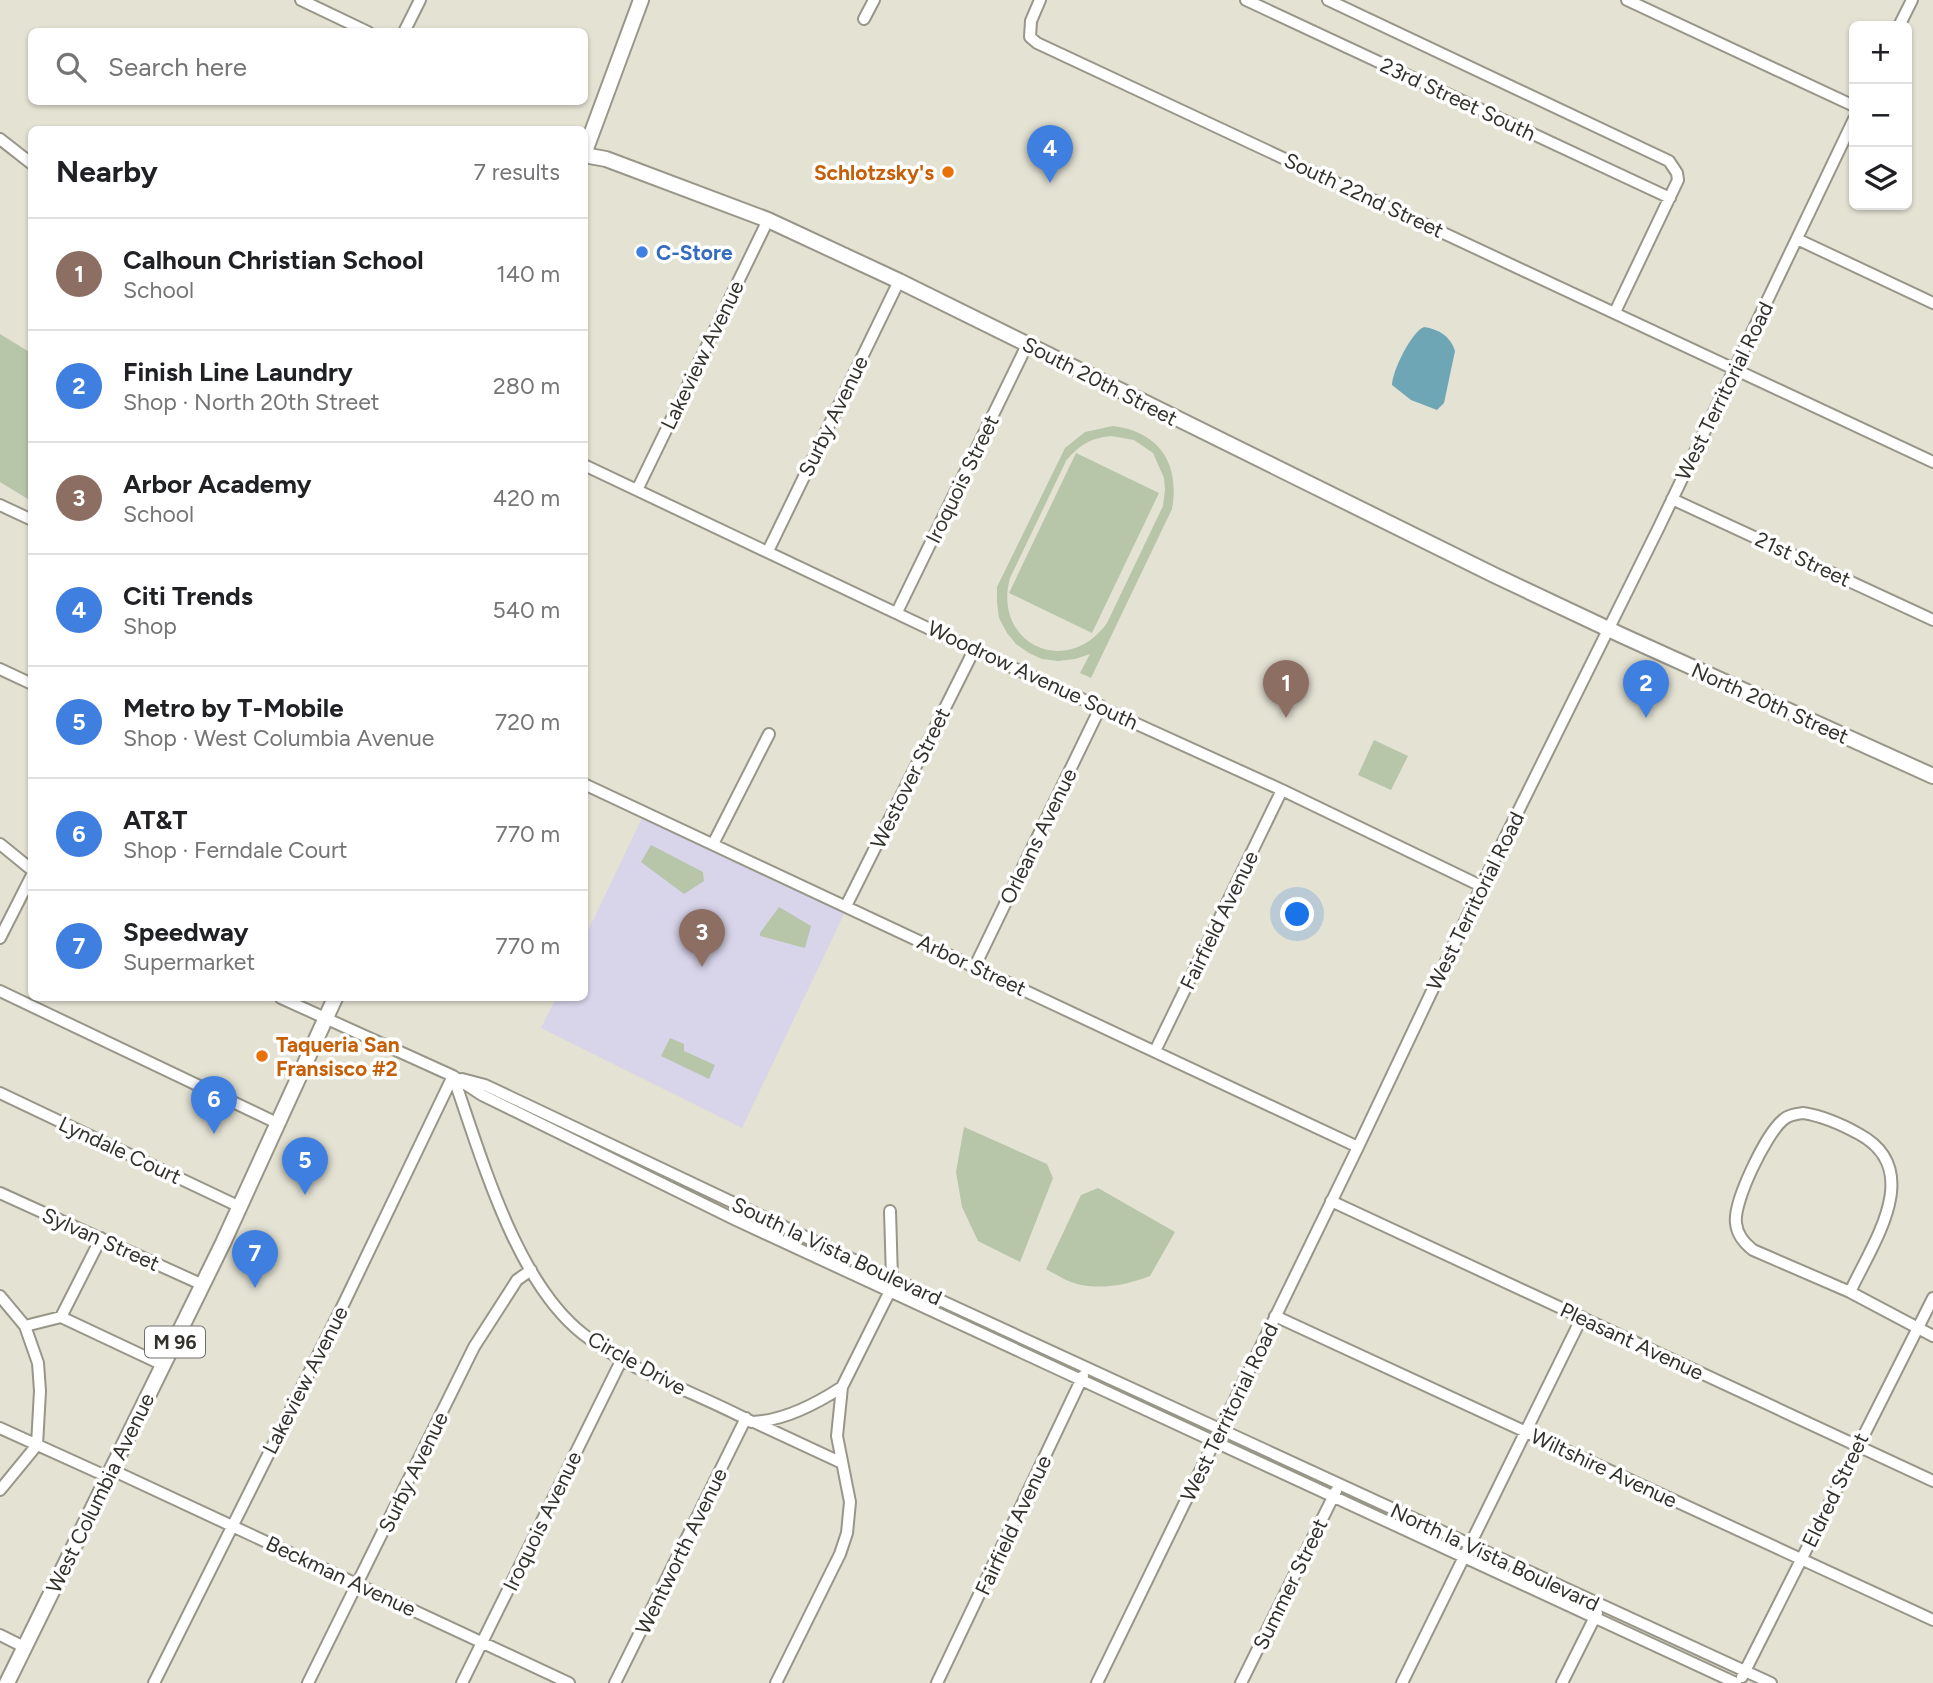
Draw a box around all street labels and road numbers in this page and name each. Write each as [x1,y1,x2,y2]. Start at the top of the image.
street label: 23rd Street South [1376,52,1540,146]
street label: South 22nd Street [1280,147,1448,243]
street label: Lakeview Avenue [655,277,749,433]
street label: West Territorial Road [1670,298,1778,484]
street label: South 20th Street [1018,331,1182,431]
street label: Surby Avenue [793,352,873,480]
street label: Iroquois Street [920,411,1004,547]
street label: 21st Street [1751,526,1855,592]
street label: Woodrow Avenue South [924,615,1142,735]
street label: North 20th Street [1688,657,1852,749]
street label: Westover Street [865,703,955,852]
street label: Orleans Avenue [994,764,1082,908]
street label: West Territorial Road [1421,808,1529,994]
street label: Fairfield Avenue [1175,847,1263,993]
street label: Arbor Street [914,929,1030,1001]
street label: Lyndale Court [55,1111,185,1189]
street label: South la Vista Boulevard [728,1191,946,1311]
street label: Sylvan Street [39,1202,164,1276]
street label: Pleasant Avenue [1556,1297,1708,1385]
street label: Lakeview Avenue [257,1302,353,1458]
street label: West Territorial Road [1175,1319,1283,1505]
road number: M 96 [145,1326,205,1358]
street label: Circle Drive [584,1326,690,1400]
street label: West Columbia Avenue [41,1389,159,1597]
street label: Surby Avenue [373,1408,453,1536]
street label: Wiltshire Avenue [1527,1423,1681,1513]
street label: Eldred Street [1797,1429,1873,1551]
street label: Iroquois Avenue [497,1447,587,1595]
street label: Fairfield Avenue [970,1451,1056,1599]
street label: Wentworth Avenue [630,1464,732,1638]
street label: North la Vista Boulevard [1387,1498,1603,1616]
street label: Summer Street [1247,1514,1333,1654]
street label: Beckman Avenue [262,1530,420,1622]

